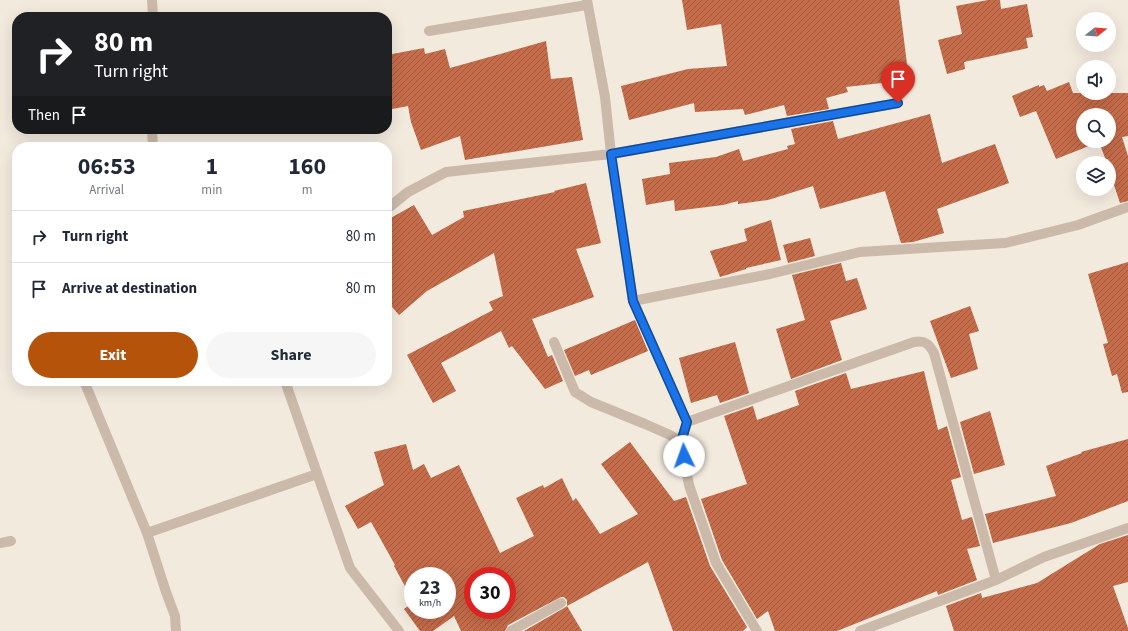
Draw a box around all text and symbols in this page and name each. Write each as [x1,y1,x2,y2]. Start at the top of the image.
north arrow [1076,12,1116,52]
map controls [1076,12,1116,196]
text: 80 m [94,22,153,62]
icon: right [28,28,80,80]
text: Turn right [94,59,168,84]
button: sound [1076,60,1116,100]
pin [881,62,915,103]
icon: arrive [887,68,909,90]
icon: arrive [68,104,90,126]
text: Then [28,105,60,126]
button: search [1076,108,1116,148]
text: 06:53 [78,149,136,184]
text: 1 [206,149,218,184]
text: 160 [288,149,326,184]
button: layers [1076,156,1116,196]
text: Arrival [89,181,124,199]
text: min [201,181,222,199]
text: m [302,181,313,199]
icon: right [28,226,50,248]
text: Turn right [62,226,128,247]
text: 80 m [346,226,376,247]
icon: arrive [28,278,50,300]
text: Arrive at destination [62,278,197,299]
text: 80 m [346,278,376,299]
button: Exit [28,332,198,378]
button: Share [206,332,376,378]
position arrow [663,435,705,477]
speed limit sign: 30 [464,567,516,619]
text: 23 [419,574,441,602]
text: km/h [419,596,441,610]

